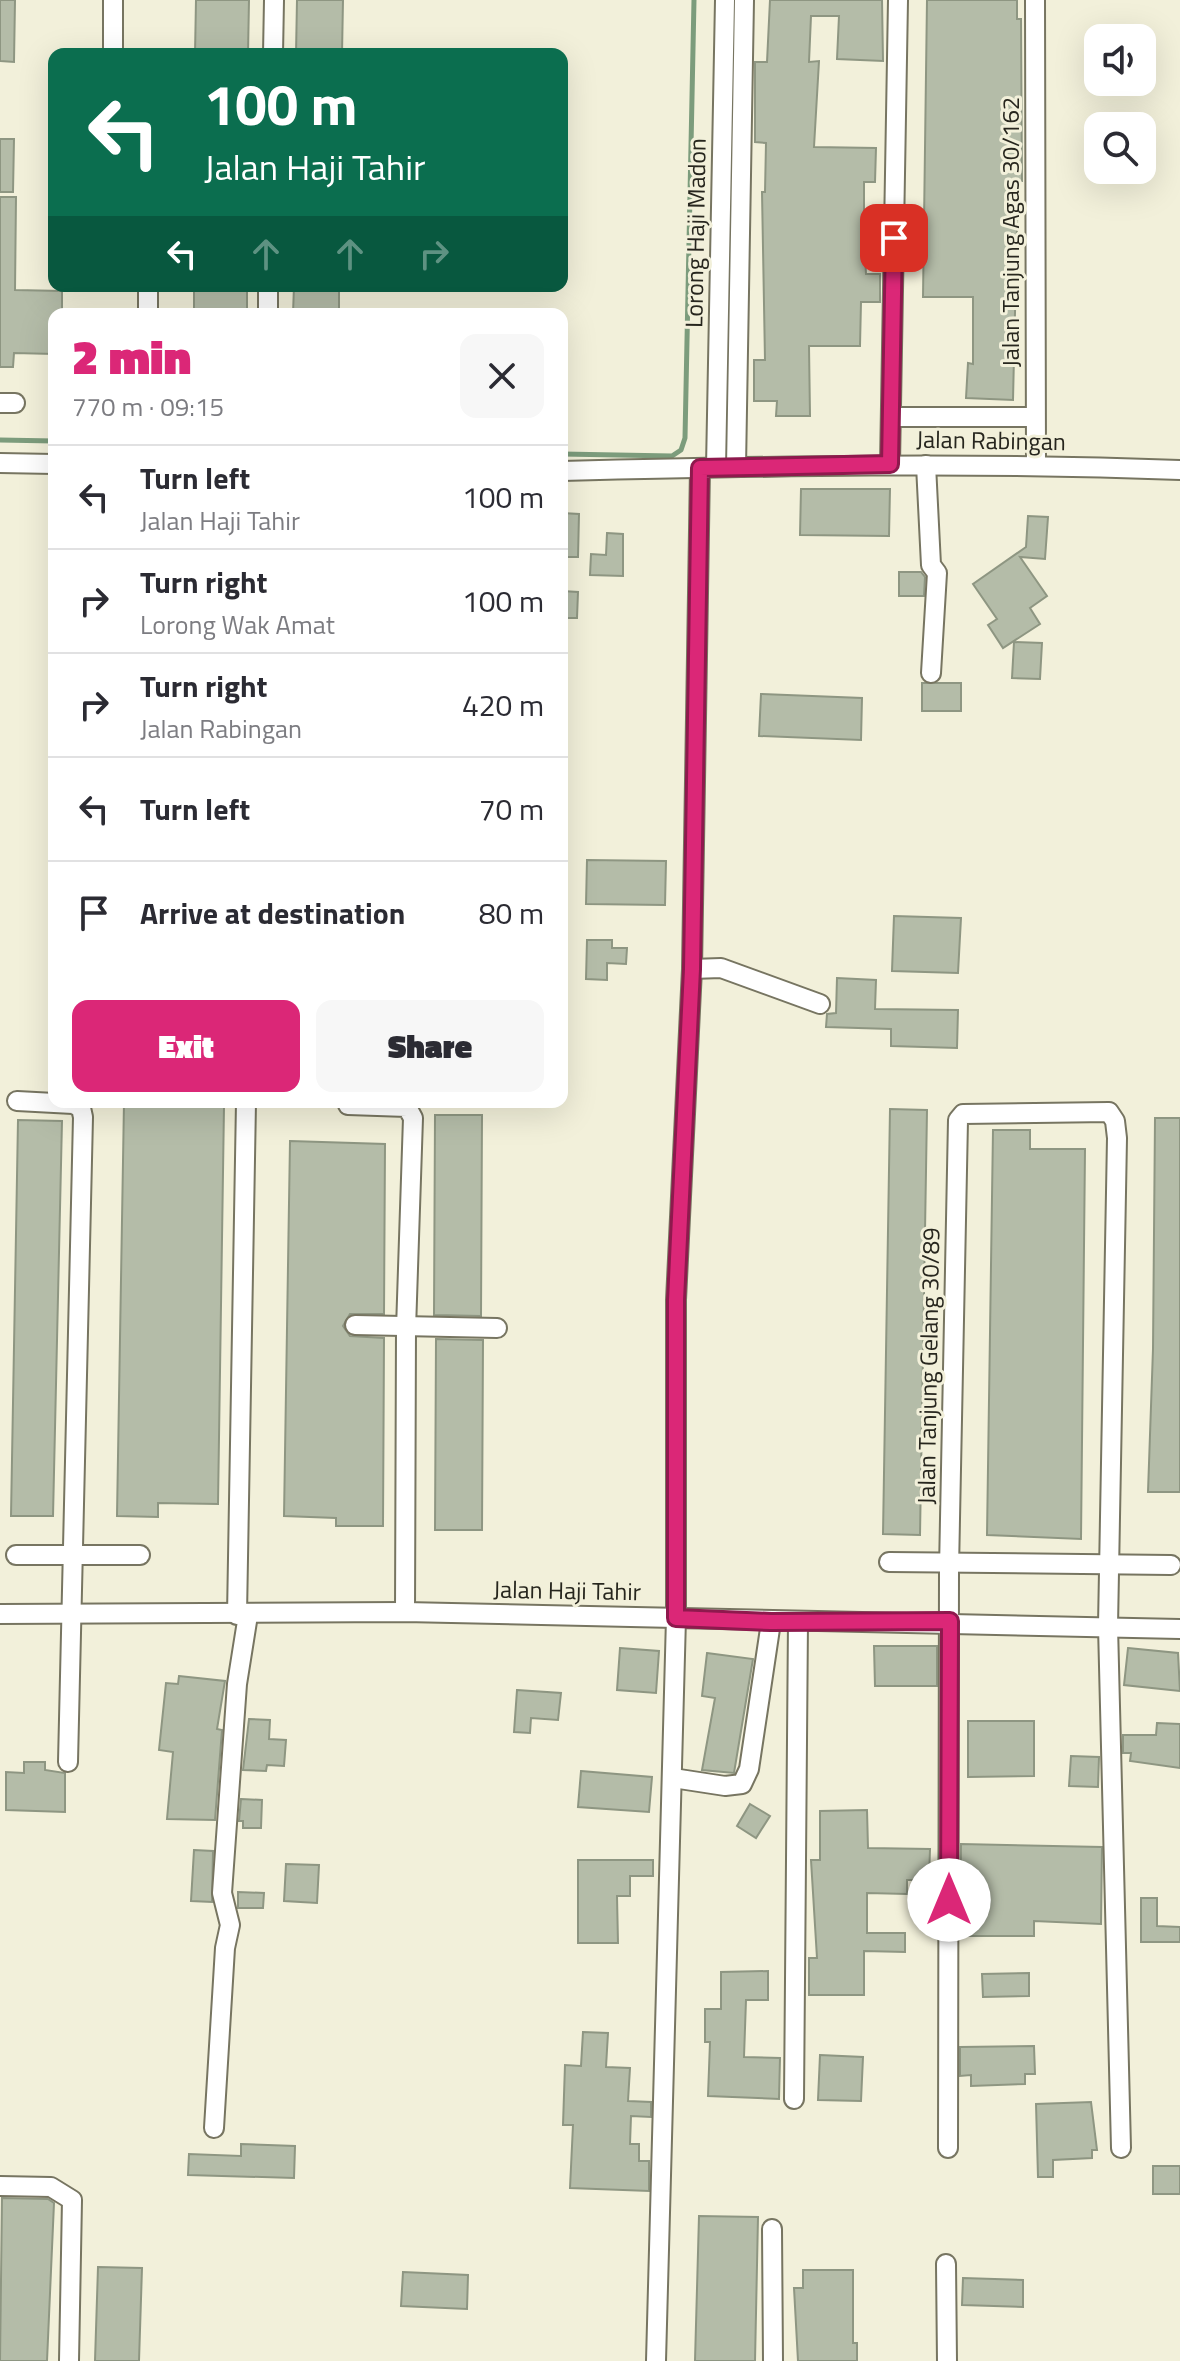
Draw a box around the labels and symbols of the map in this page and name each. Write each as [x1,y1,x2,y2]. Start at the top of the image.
street label: Jalan Tanjung Agas 30/162 [992,97,1028,367]
street label: Lorong Haji Madon [675,138,715,328]
pin [860,204,928,272]
street label: Jalan Rabingan [916,421,1066,459]
street label: Jalan Tanjung Gelang 30/89 [908,1227,948,1505]
street label: Jalan Haji Tahir [493,1571,641,1609]
position arrow [907,1858,991,1942]

